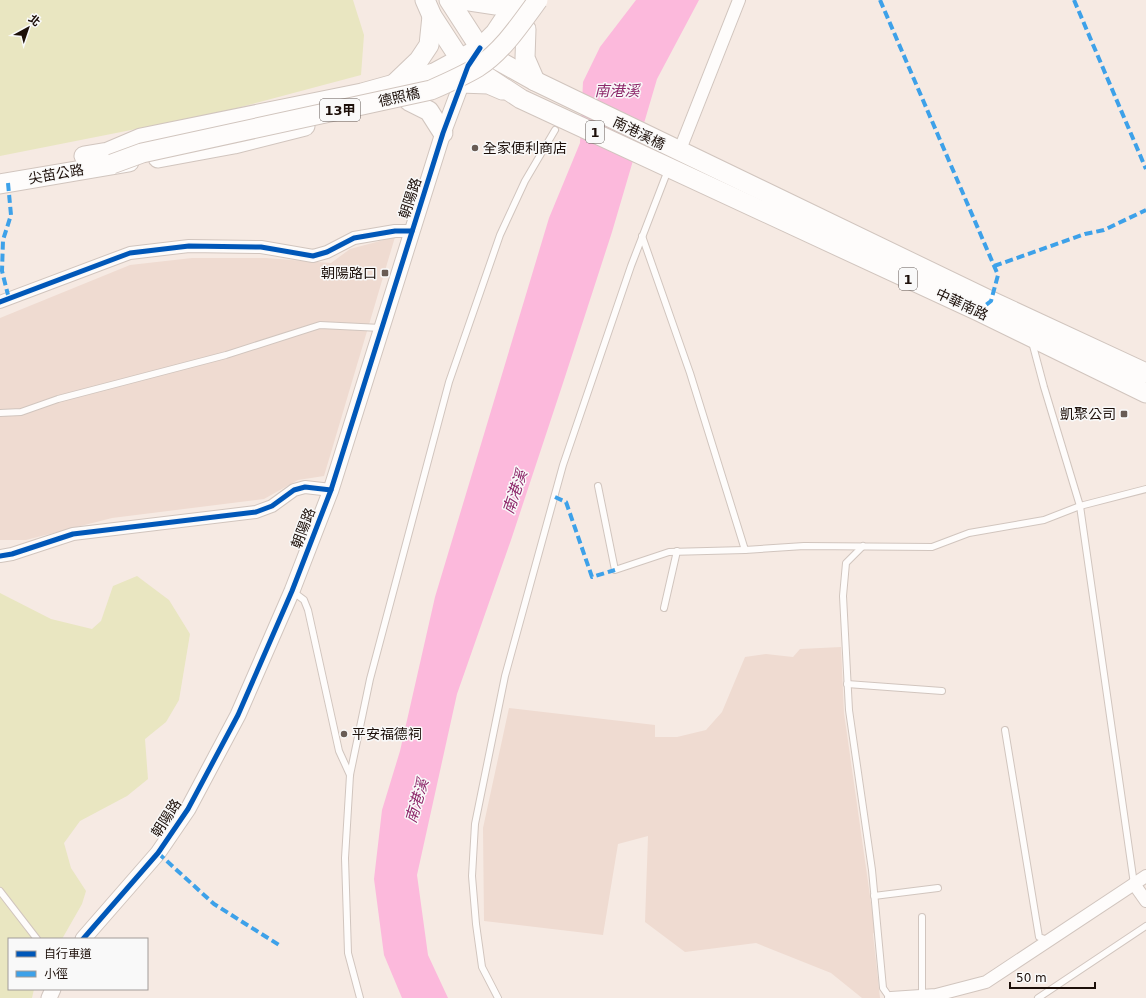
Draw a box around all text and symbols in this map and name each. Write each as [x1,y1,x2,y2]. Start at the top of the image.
north arrow [8,8,48,48]
text: 北 [26,12,42,29]
water label: 南港溪 [594,82,641,100]
street label: 德照橋 [377,84,421,110]
road number: 13甲 [320,99,360,121]
street label: 南港溪橋 [610,114,668,152]
road number: 1 [586,121,604,143]
place label: 全家便利商店 [483,140,567,156]
marker: 全家便利商店 [470,143,480,153]
street label: 尖苗公路 [27,161,85,187]
street label: 朝陽路 [396,176,424,220]
place label: 朝陽路口 [321,265,377,281]
marker: 朝陽路口 [380,268,390,278]
road number: 1 [899,268,917,290]
street label: 中華南路 [933,285,991,323]
place label: 凱聚公司 [1060,406,1116,422]
marker: 凱聚公司 [1119,409,1129,419]
water label: 南港溪 [499,466,531,516]
street label: 朝陽路 [288,506,318,550]
place label: 平安福德祠 [352,726,422,742]
marker: 平安福德祠 [339,729,349,739]
water label: 南港溪 [402,775,433,825]
street label: 朝陽路 [148,796,184,840]
legend [8,938,148,990]
text: 自行車道 [44,947,92,961]
scale bar [1010,964,1095,990]
text: 小徑 [44,967,68,981]
text: 50 m [1016,971,1047,985]

